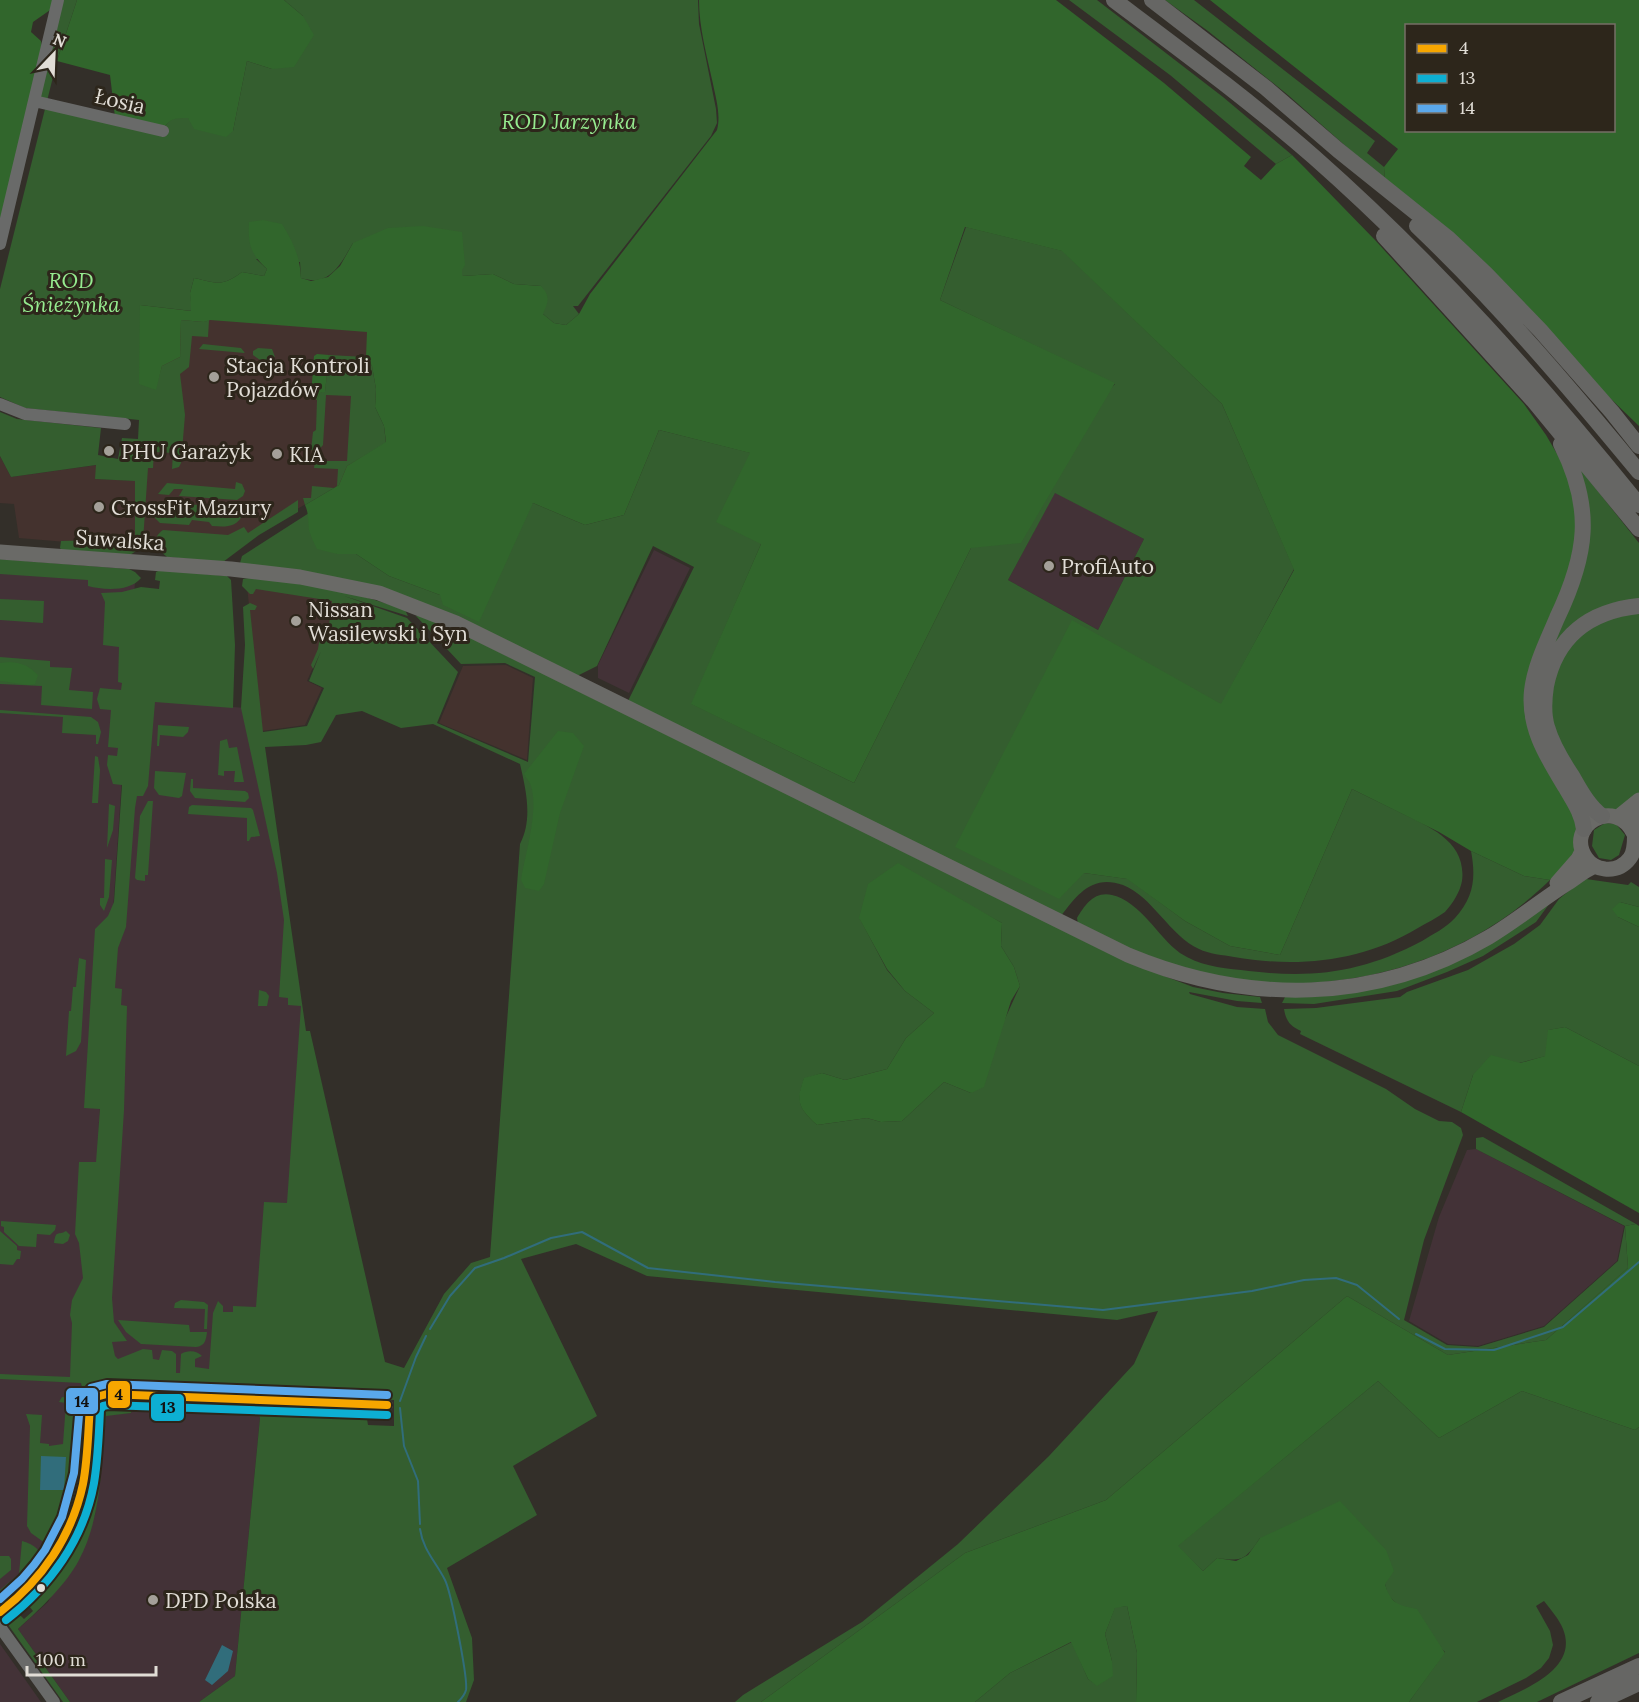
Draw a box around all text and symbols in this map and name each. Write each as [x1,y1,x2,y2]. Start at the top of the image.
north arrow [24,24,84,84]
legend [1405,24,1615,132]
text: N [50,29,69,52]
text: 4 [1459,36,1469,59]
text: 13 [1459,66,1476,89]
street label: Łosia [92,82,148,120]
text: 14 [1459,96,1476,119]
park label: ROD Jarzynka [502,108,637,135]
park label: ROD Śnieżynka [22,267,120,318]
place label: Stacja Kontroli Pojazdów [226,352,370,403]
marker: Stacja Kontroli Pojazdów [207,370,221,384]
place label: PHU Garażyk [121,438,252,465]
place label: KIA [289,441,324,468]
marker: PHU Garażyk [102,444,116,458]
marker: KIA [270,447,284,461]
place label: CrossFit Mazury [111,494,271,521]
marker: CrossFit Mazury [92,500,106,514]
street label: Suwalska [75,523,166,557]
place label: ProfiAuto [1061,553,1154,580]
marker: ProfiAuto [1042,559,1056,573]
place label: Nissan Wasilewski i Syn [308,596,468,647]
marker: Nissan Wasilewski i Syn [289,614,303,628]
line badge: 4 [107,1380,131,1409]
text: 4 [115,1384,124,1404]
line badge: 14 [65,1387,99,1415]
text: 14 [74,1391,90,1411]
line badge: 13 [150,1393,185,1422]
text: 13 [160,1397,176,1417]
unlabelled marker [35,1582,47,1594]
place label: DPD Polska [165,1587,277,1614]
marker: DPD Polska [146,1593,160,1607]
scale bar [27,1639,156,1677]
text: 100 m [36,1648,86,1671]

